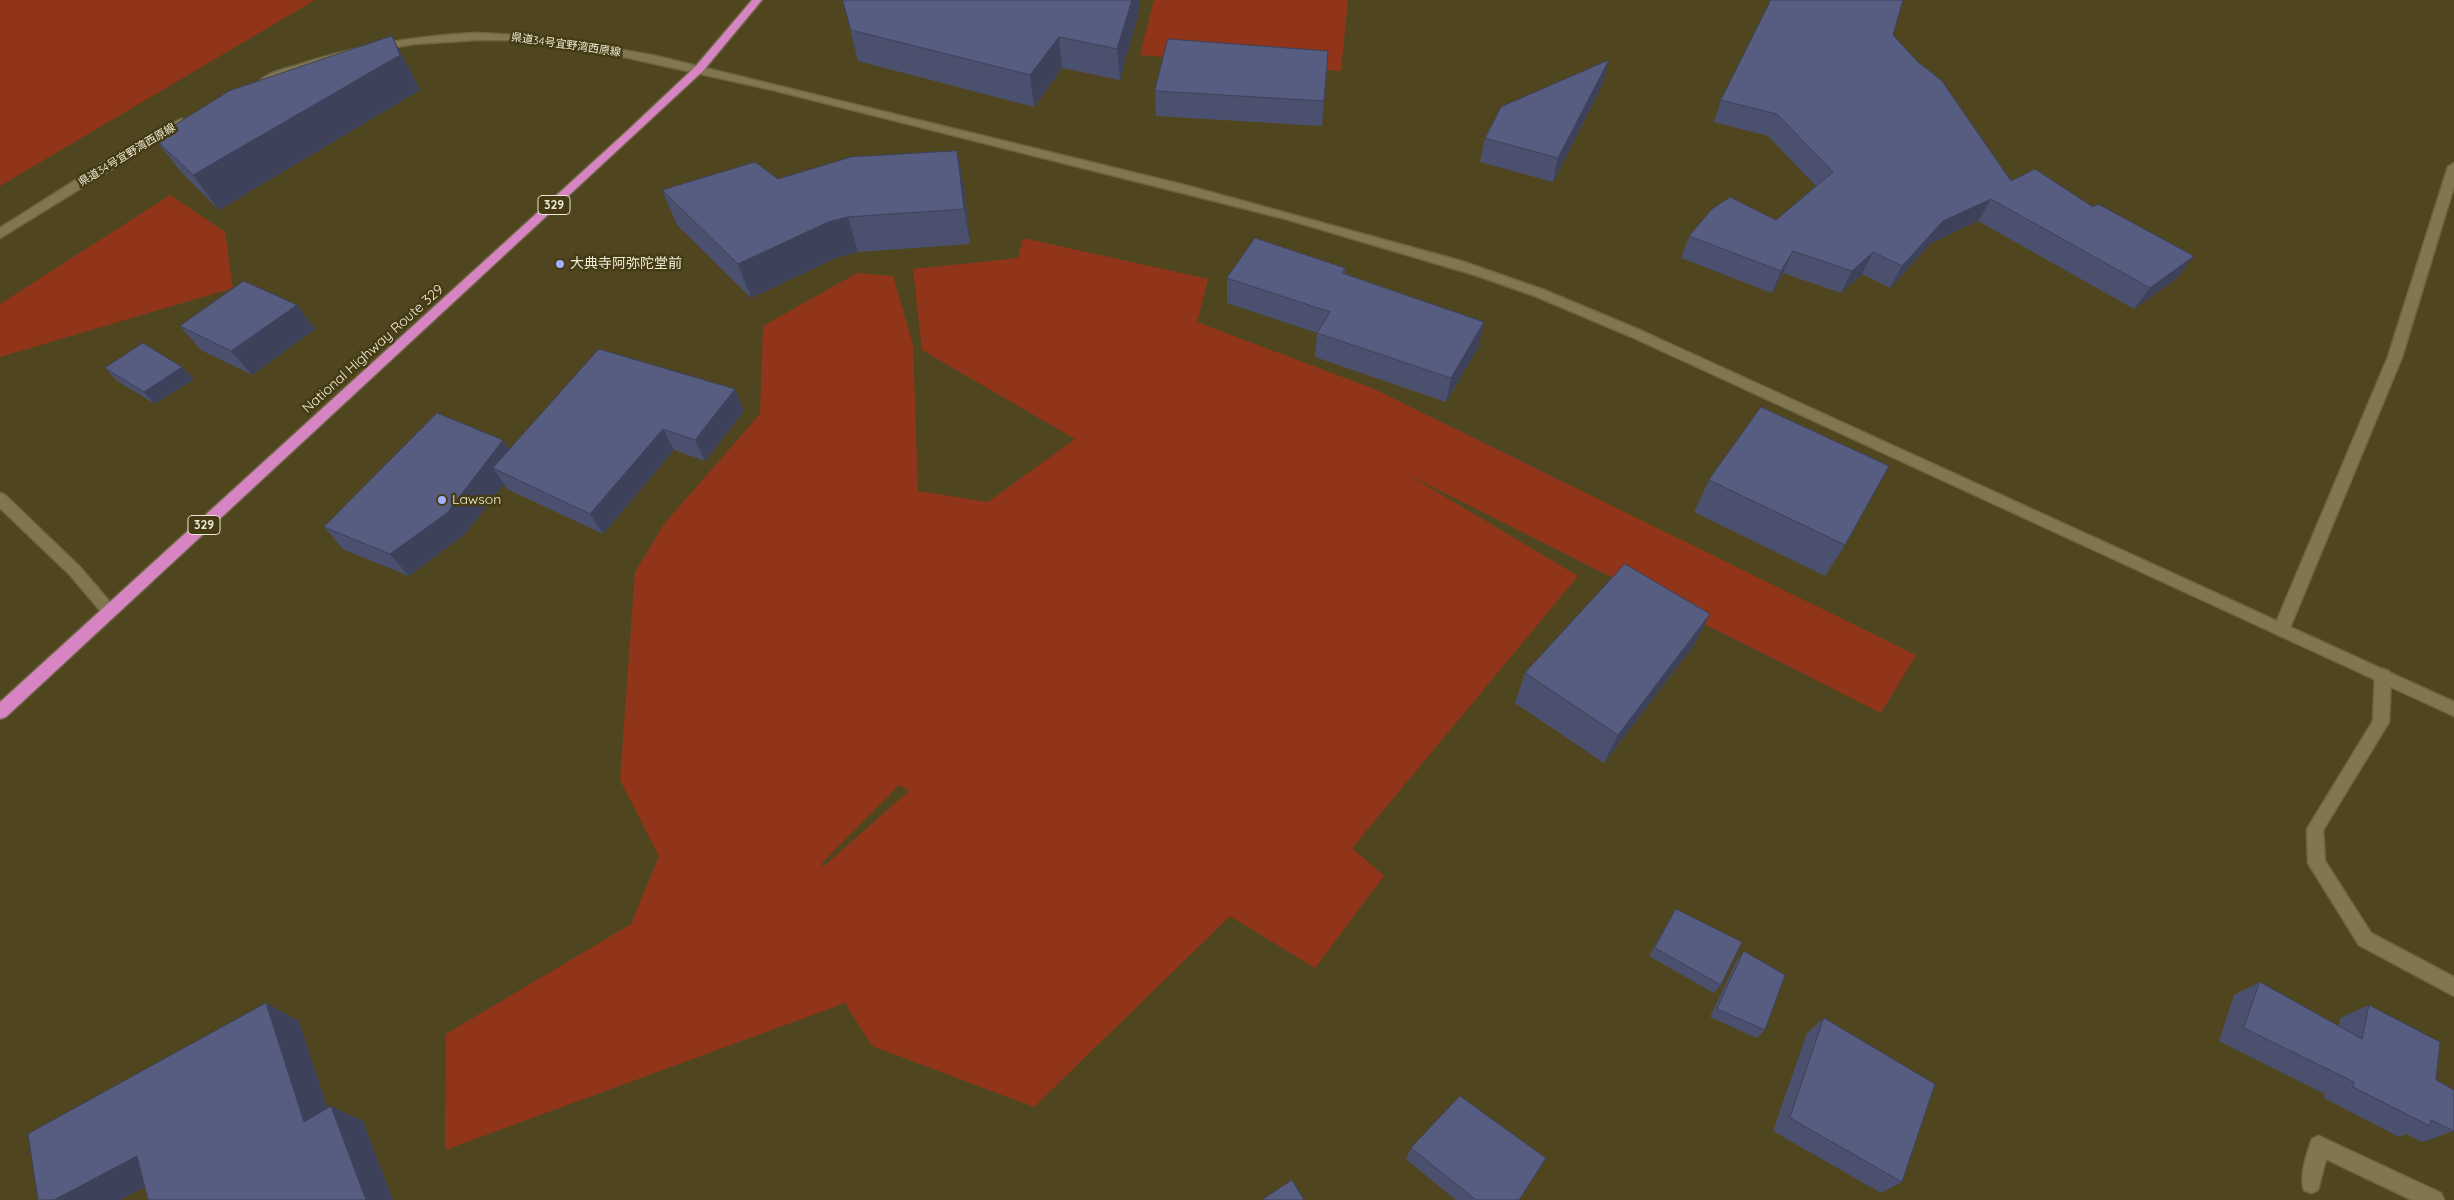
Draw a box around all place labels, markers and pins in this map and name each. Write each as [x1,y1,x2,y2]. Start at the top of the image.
place label: 大典寺阿弥陀堂前 [570,256,682,272]
marker: 大典寺阿弥陀堂前 [554,258,566,270]
place label: Lawson [452,492,501,508]
marker: Lawson [436,494,448,506]

